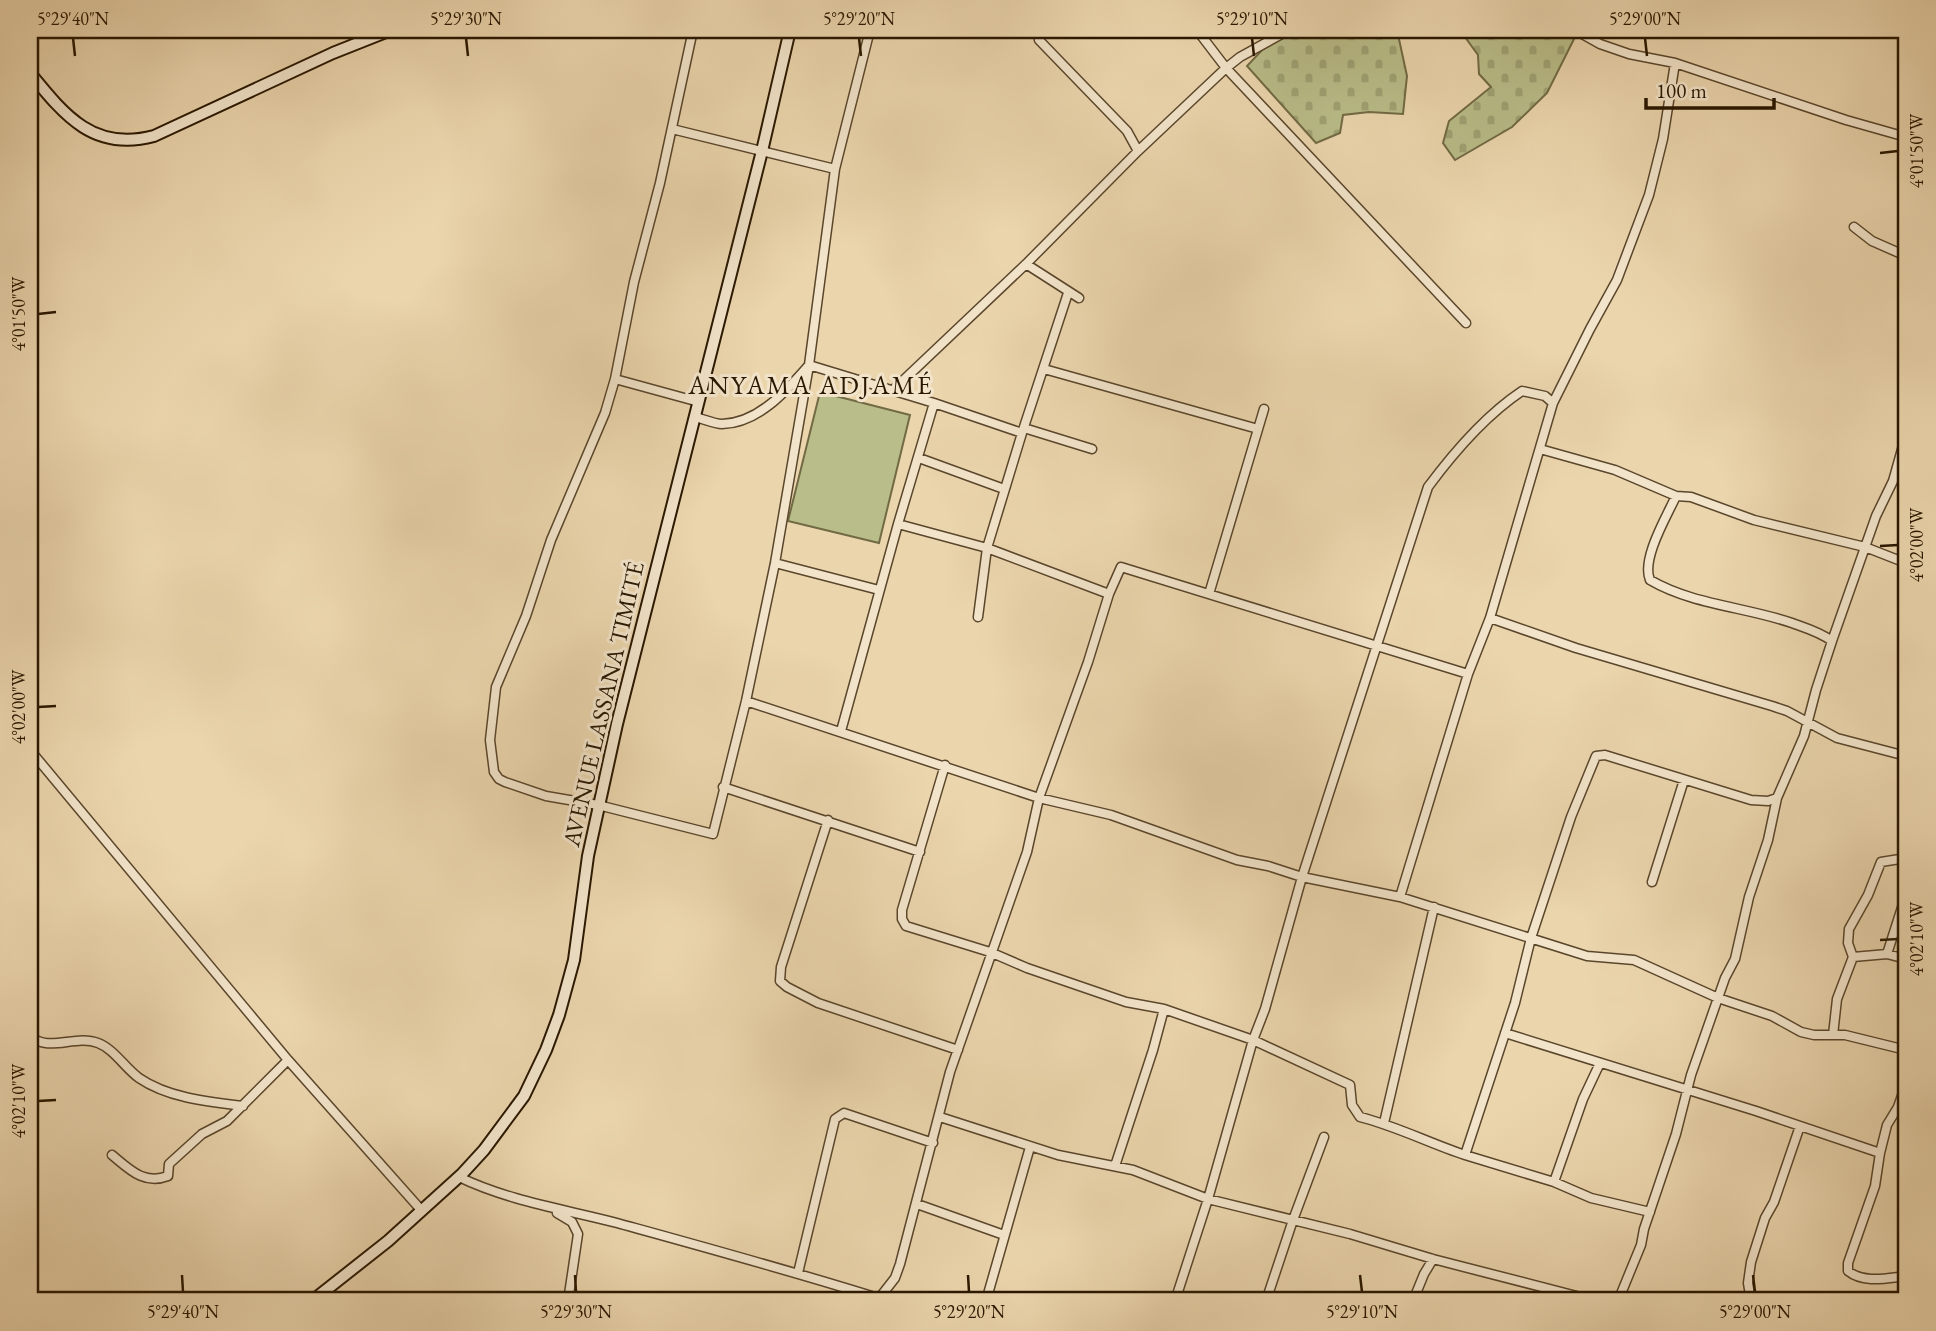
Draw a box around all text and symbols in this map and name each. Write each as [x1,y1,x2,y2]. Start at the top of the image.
text: 5°29'40"N [37,7,110,30]
text: 5°29'30"N [430,7,503,30]
text: 5°29'20"N [823,7,896,30]
text: 5°29'10"N [1216,7,1289,30]
text: 5°29'00"N [1609,7,1682,30]
scale bar [1646,66,1773,110]
text: 100 m [1656,77,1707,104]
text: 4°01'50"W [1905,113,1928,188]
text: 4°01'50"W [7,276,30,351]
district label: ANYAMA ADJAMÉ [687,368,934,402]
text: 4°02'00"W [1905,507,1928,582]
street label: AVENUE LASSANA TIMITÉ [555,558,651,851]
text: 4°02'00"W [7,669,30,744]
text: 4°02'10"W [1905,901,1928,976]
text: 4°02'10"W [7,1063,30,1138]
text: 5°29'40"N [147,1300,220,1323]
text: 5°29'30"N [540,1300,613,1323]
text: 5°29'20"N [933,1300,1006,1323]
text: 5°29'10"N [1326,1300,1399,1323]
text: 5°29'00"N [1719,1300,1792,1323]

